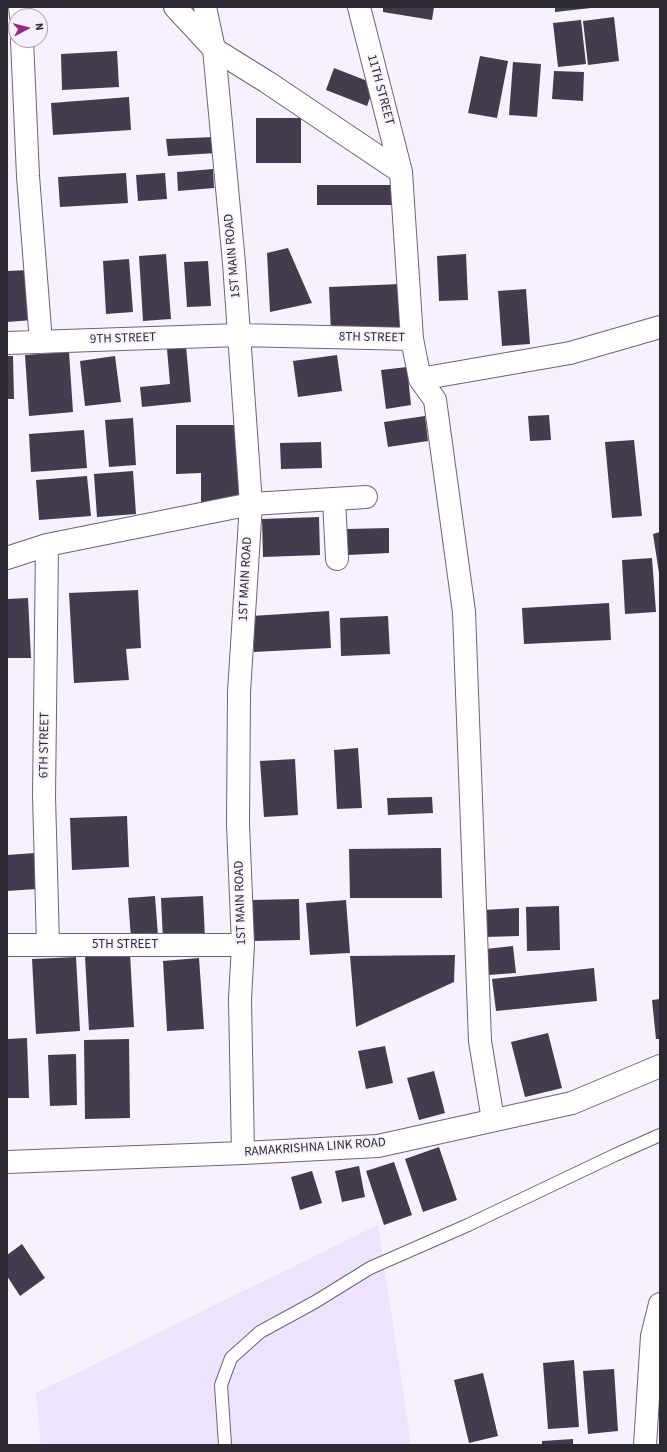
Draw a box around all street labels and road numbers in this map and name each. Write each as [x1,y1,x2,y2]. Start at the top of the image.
street label: 11TH STREET [363,53,397,127]
street label: 1ST MAIN ROAD [222,213,244,299]
street label: 9TH STREET [90,330,156,348]
street label: 8TH STREET [339,330,405,346]
street label: 1ST MAIN ROAD [236,536,256,622]
street label: 6TH STREET [37,712,53,778]
street label: 1ST MAIN ROAD [232,860,250,946]
street label: 5TH STREET [92,937,158,953]
street label: RAMAKRISHNA LINK ROAD [244,1135,386,1161]

